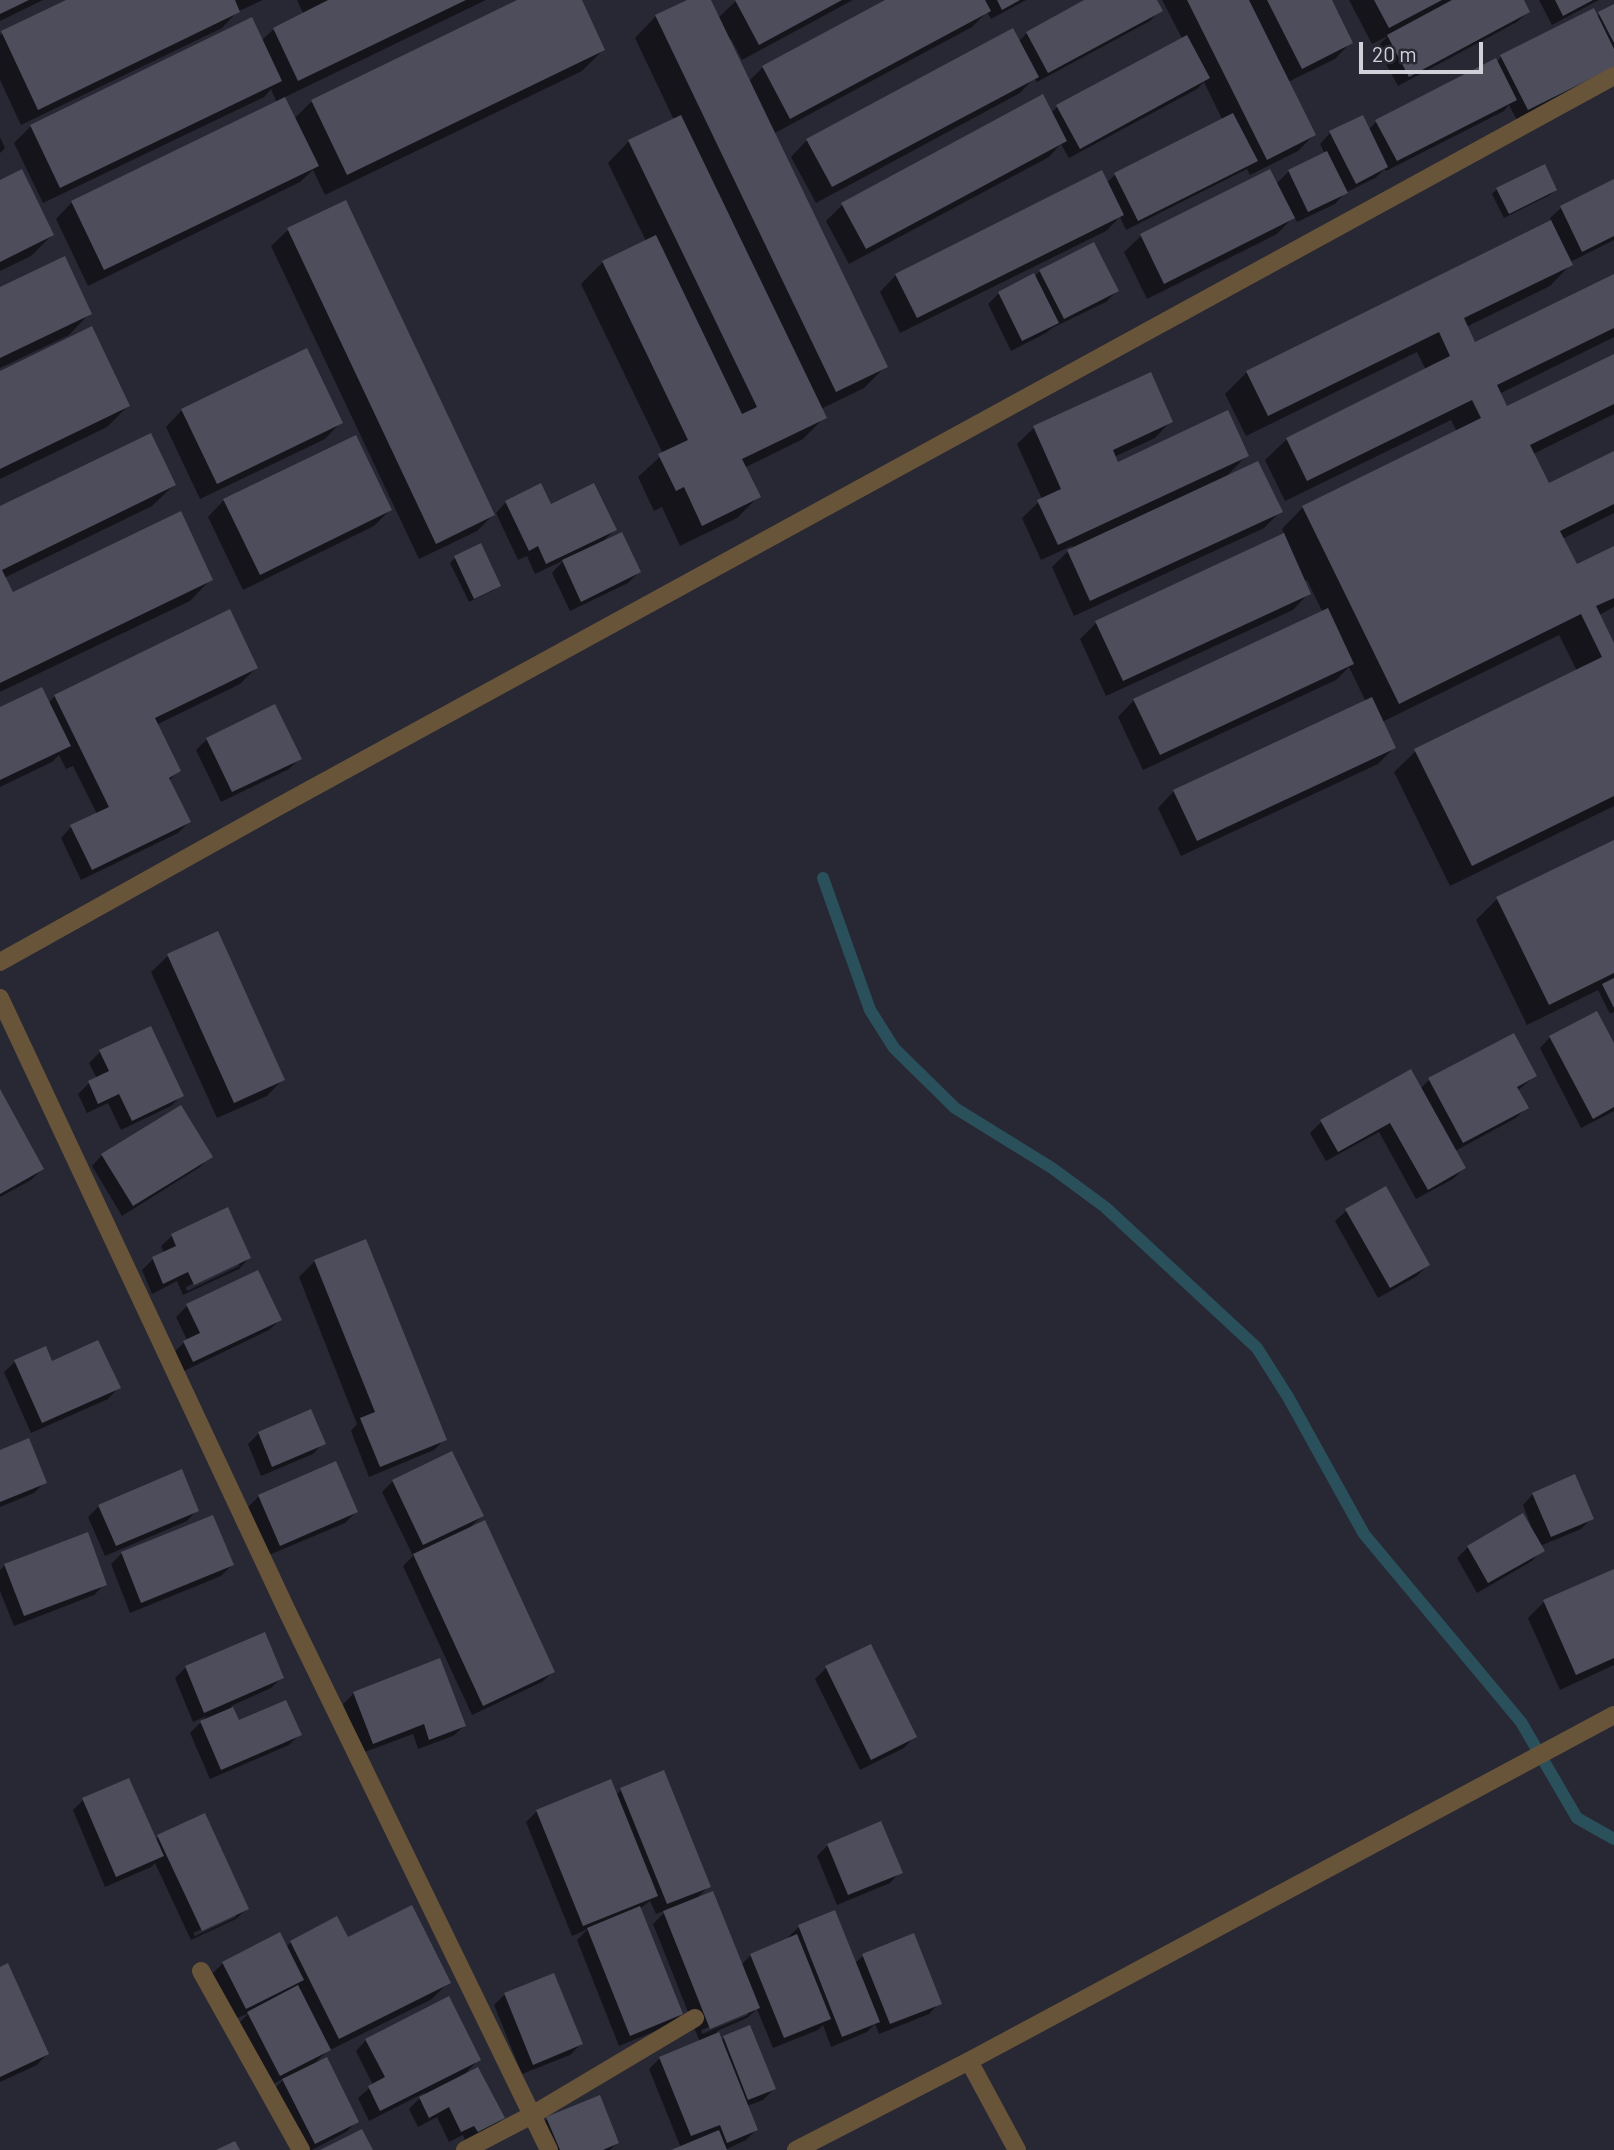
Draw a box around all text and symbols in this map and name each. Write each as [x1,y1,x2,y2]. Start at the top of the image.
scale bar [1362,28,1486,72]
text: 20 m [1372,41,1417,66]

